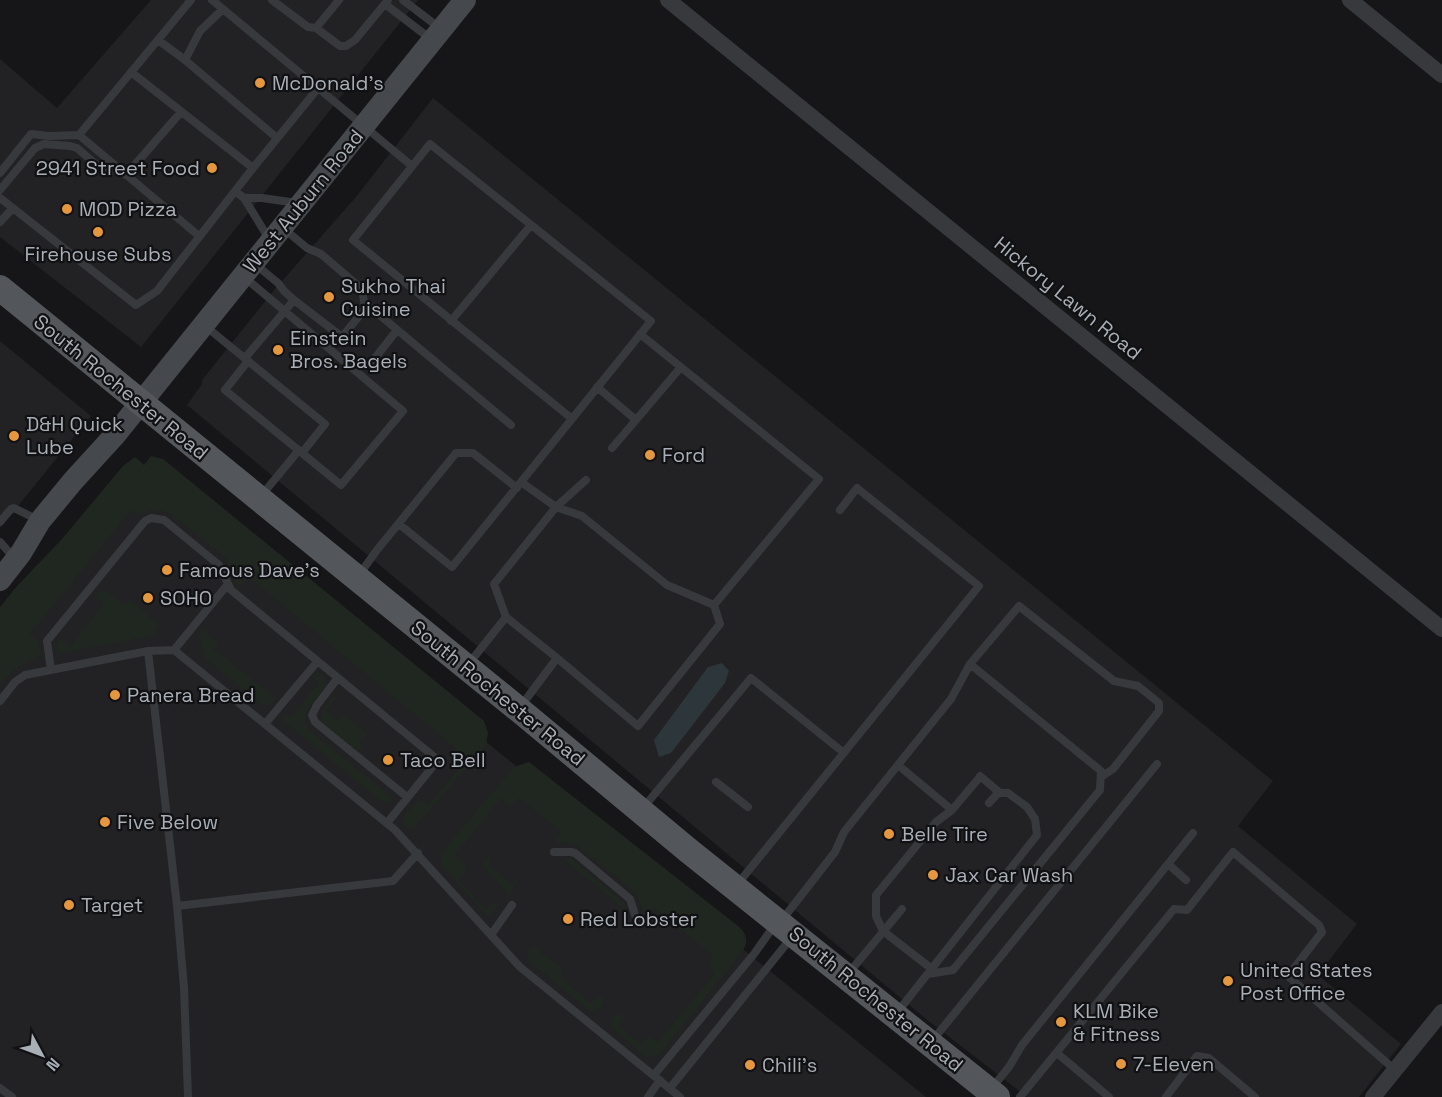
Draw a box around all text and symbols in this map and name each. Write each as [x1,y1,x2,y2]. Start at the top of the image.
place label: McDonald's [272,70,384,96]
marker: McDonald's [253,76,267,90]
street label: West Auburn Road [237,124,369,278]
place label: 2941 Street Food [36,155,200,181]
marker: 2941 Street Food [205,161,219,175]
place label: MOD Pizza [79,196,177,222]
marker: MOD Pizza [60,202,74,216]
marker: Firehouse Subs [91,225,105,239]
street label: Hickory Lawn Road [989,231,1147,365]
place label: Firehouse Subs [24,241,172,267]
place label: Sukho Thai Cuisine [341,273,446,322]
marker: Sukho Thai Cuisine [322,290,336,304]
street label: South Rochester Road [28,309,214,465]
place label: Einstein Bros. Bagels [290,325,407,374]
marker: Einstein Bros. Bagels [271,343,285,357]
place label: D&H Quick Lube [26,411,123,460]
marker: D&H Quick Lube [7,429,21,443]
place label: Ford [662,442,705,468]
marker: Ford [643,448,657,462]
place label: Famous Dave's [179,557,320,583]
marker: Famous Dave's [160,563,174,577]
place label: SOHO [160,585,212,611]
marker: SOHO [141,591,155,605]
street label: South Rochester Road [405,615,591,771]
place label: Panera Bread [127,682,255,708]
marker: Panera Bread [108,688,122,702]
place label: Taco Bell [400,747,486,773]
marker: Taco Bell [381,753,395,767]
place label: Five Below [117,809,218,835]
marker: Five Below [98,815,112,829]
place label: Belle Tire [901,821,988,847]
marker: Belle Tire [882,827,896,841]
place label: Jax Car Wash [945,862,1073,888]
marker: Jax Car Wash [926,868,940,882]
place label: Target [81,892,143,918]
marker: Target [62,898,76,912]
place label: Red Lobster [580,906,697,932]
marker: Red Lobster [561,912,575,926]
street label: South Rochester Road [783,921,969,1077]
place label: United States Post Office [1240,957,1373,1006]
marker: United States Post Office [1221,974,1235,988]
place label: KLM Bike & Fitness [1073,998,1160,1047]
marker: KLM Bike & Fitness [1054,1015,1068,1029]
north arrow [12,1025,72,1085]
place label: 7-Eleven [1133,1051,1214,1077]
place label: Chili's [762,1052,817,1078]
text: N [41,1054,64,1075]
marker: 7-Eleven [1114,1057,1128,1071]
marker: Chili's [743,1058,757,1072]

